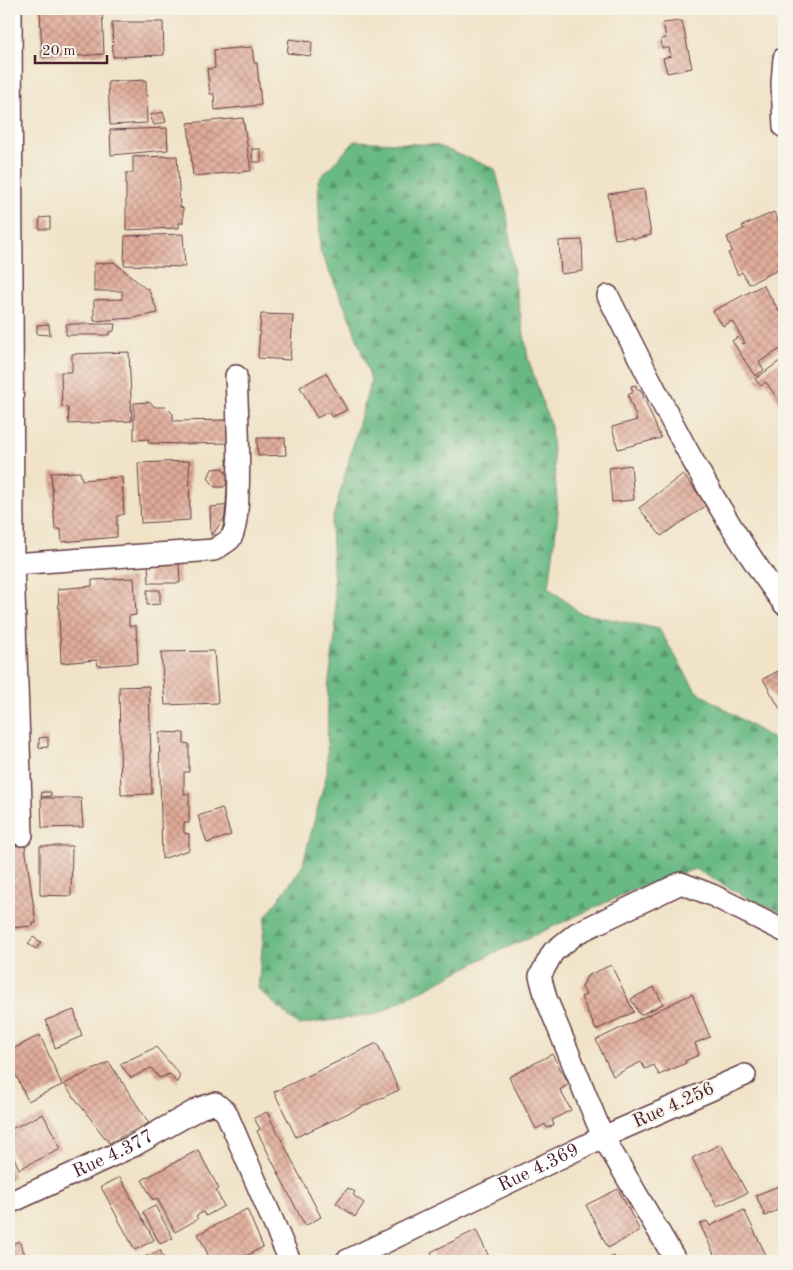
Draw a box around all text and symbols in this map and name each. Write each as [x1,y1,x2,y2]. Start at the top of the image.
scale bar [35,32,108,64]
text: 20 m [42,44,76,59]
street label: Rue 4.256 [630,1080,718,1132]
street label: Rue 4.377 [70,1127,157,1182]
street label: Rue 4.369 [495,1140,582,1196]

